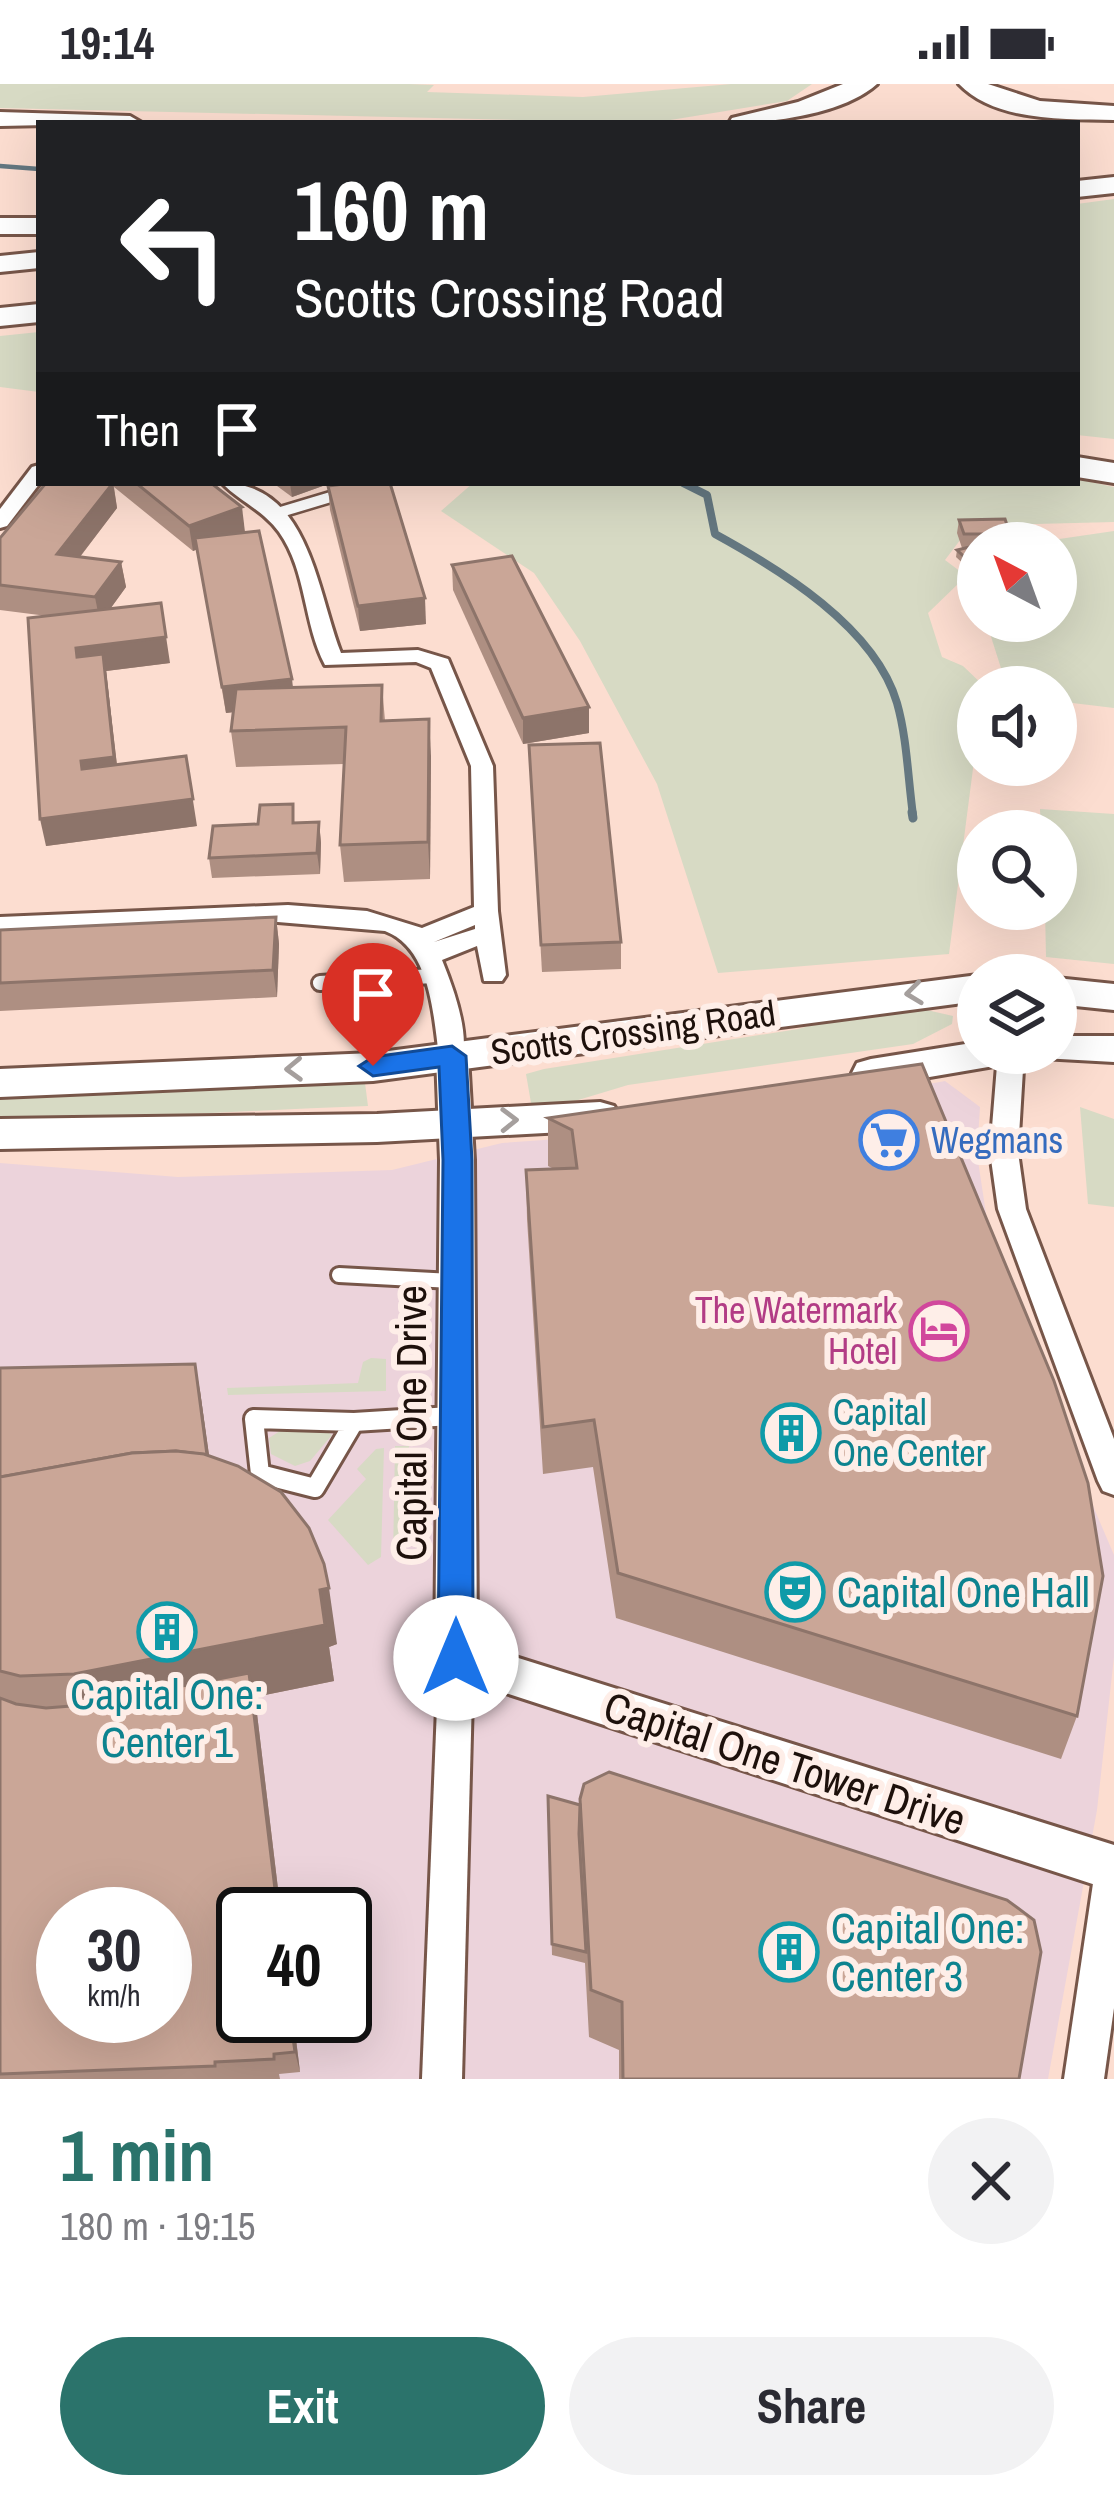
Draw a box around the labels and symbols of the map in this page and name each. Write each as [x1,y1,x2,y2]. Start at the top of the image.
north arrow [957,522,1077,642]
pin [322,943,424,1066]
one-way arrow [904,979,924,1005]
street label: Scotts Crossing Road [487,988,779,1076]
one-way arrow [284,1056,303,1082]
one-way arrow [500,1107,519,1133]
supermarket icon: Wegmans [858,1109,920,1171]
place label: Wegmans [931,1116,1063,1164]
street label: Capital One Drive [383,1285,439,1561]
place label: The Watermark Hotel [695,1286,897,1375]
hotel icon: The Watermark Hotel [908,1300,970,1362]
place label: Capital One Center [833,1388,986,1477]
building icon: Capital One Center [760,1402,822,1464]
theatre icon: Capital One Hall [764,1561,826,1623]
place label: Capital One Hall [837,1564,1090,1620]
position arrow [393,1595,519,1721]
building icon: Capital One: Center 1 [136,1601,198,1663]
place label: Capital One: Center 1 [70,1666,264,1770]
street label: Capital One Tower Drive [597,1678,973,1848]
speed limit sign: 40 [216,1887,372,2043]
place label: Capital One: Center 3 [831,1900,1024,2004]
building icon: Capital One: Center 3 [758,1921,820,1983]

